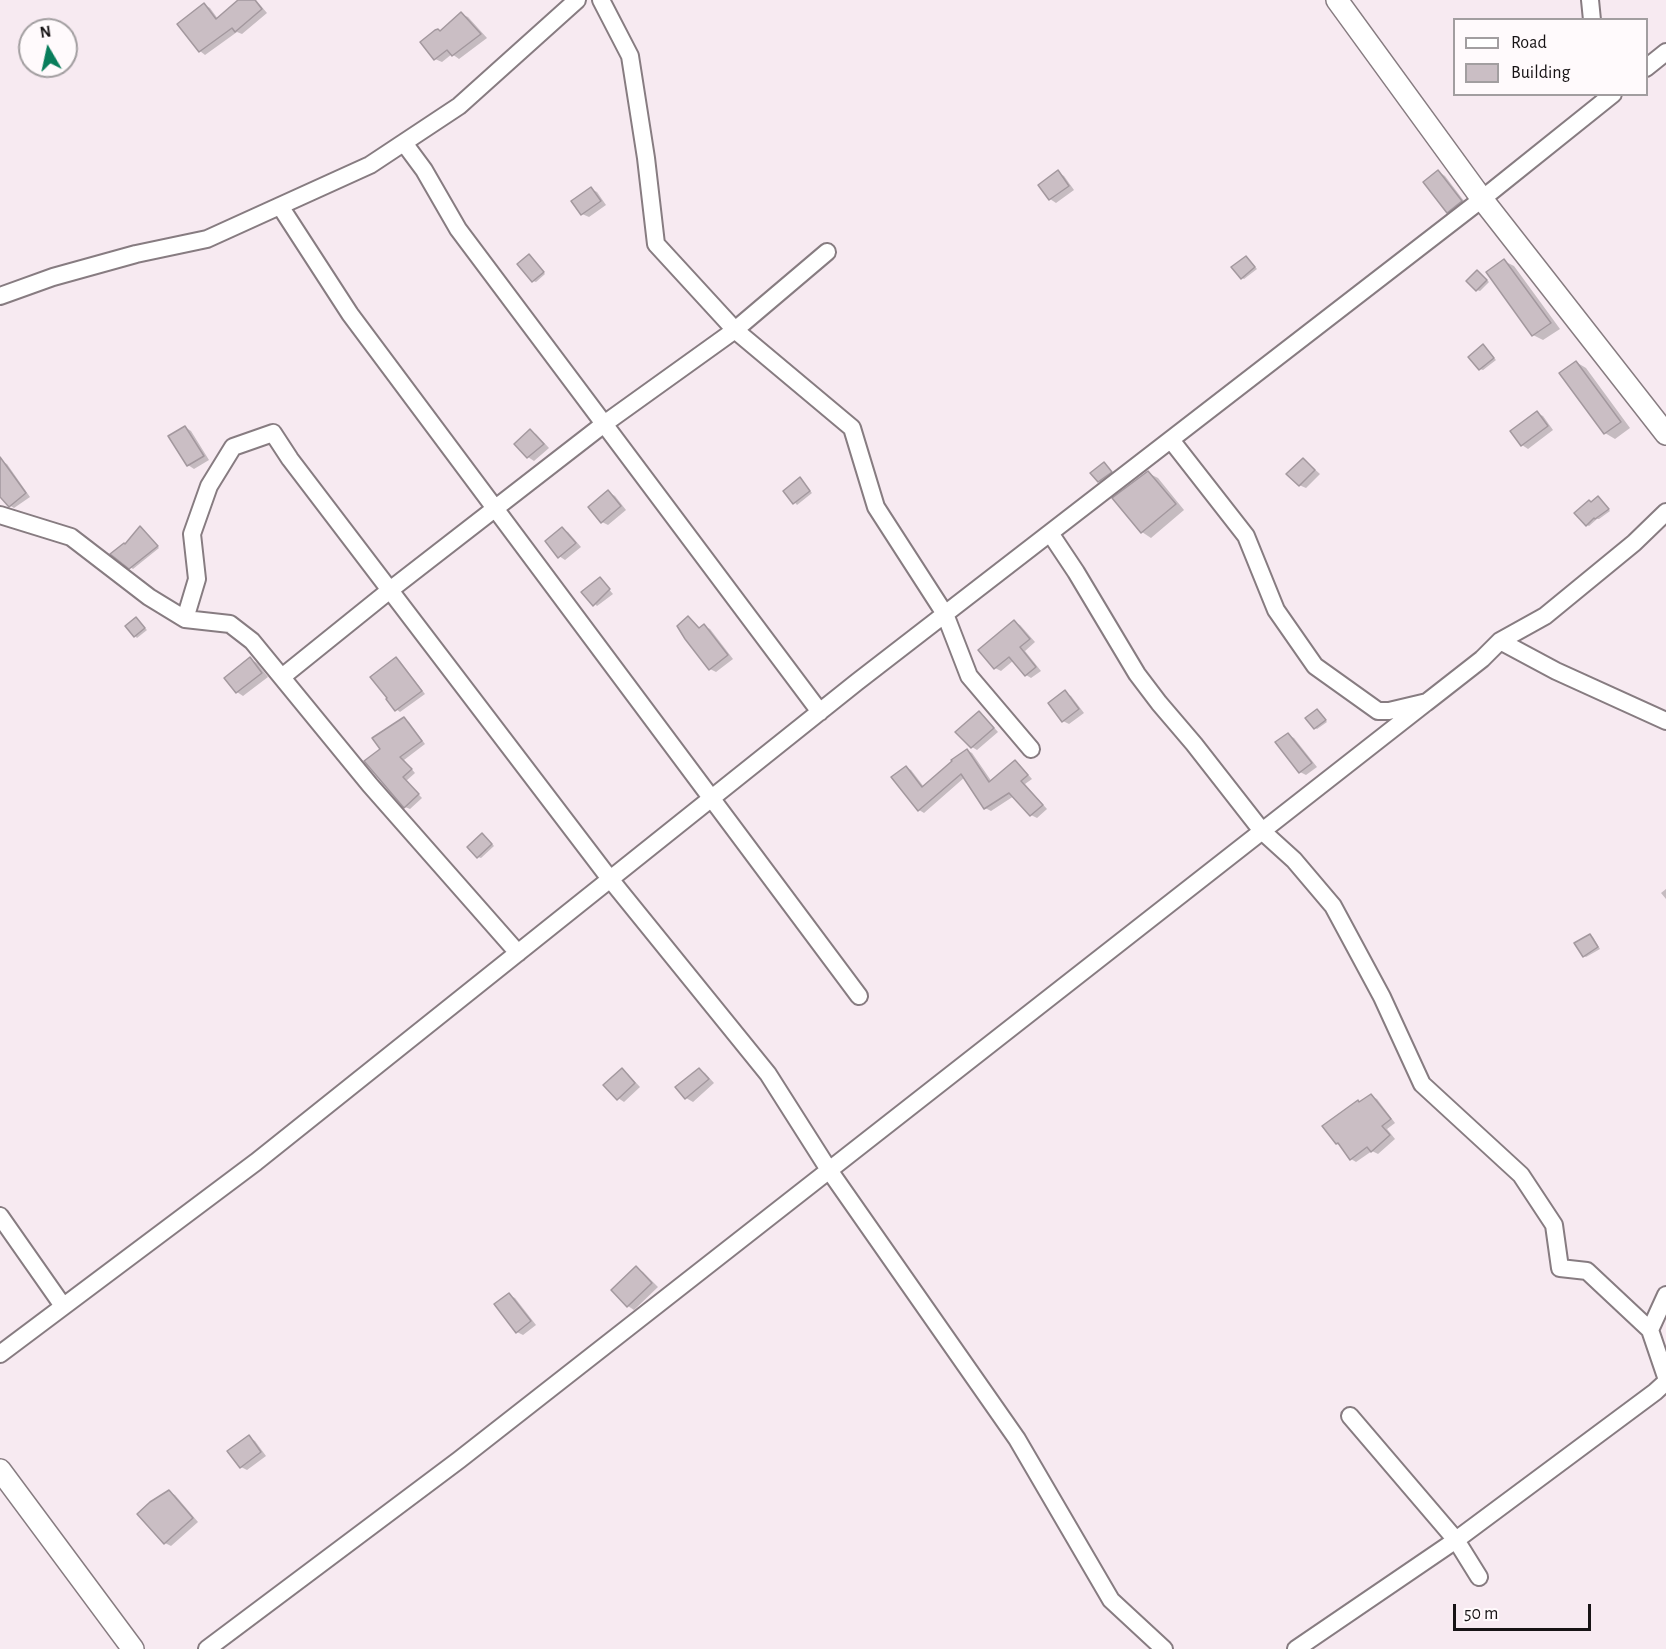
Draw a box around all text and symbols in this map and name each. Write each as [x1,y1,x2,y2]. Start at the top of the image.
north arrow [18,18,78,78]
legend [1453,18,1648,96]
text: N [39,23,52,41]
text: Road [1511,34,1547,52]
text: Building [1511,64,1570,82]
scale bar [1456,1592,1594,1630]
text: 50 m [1464,1605,1498,1623]

